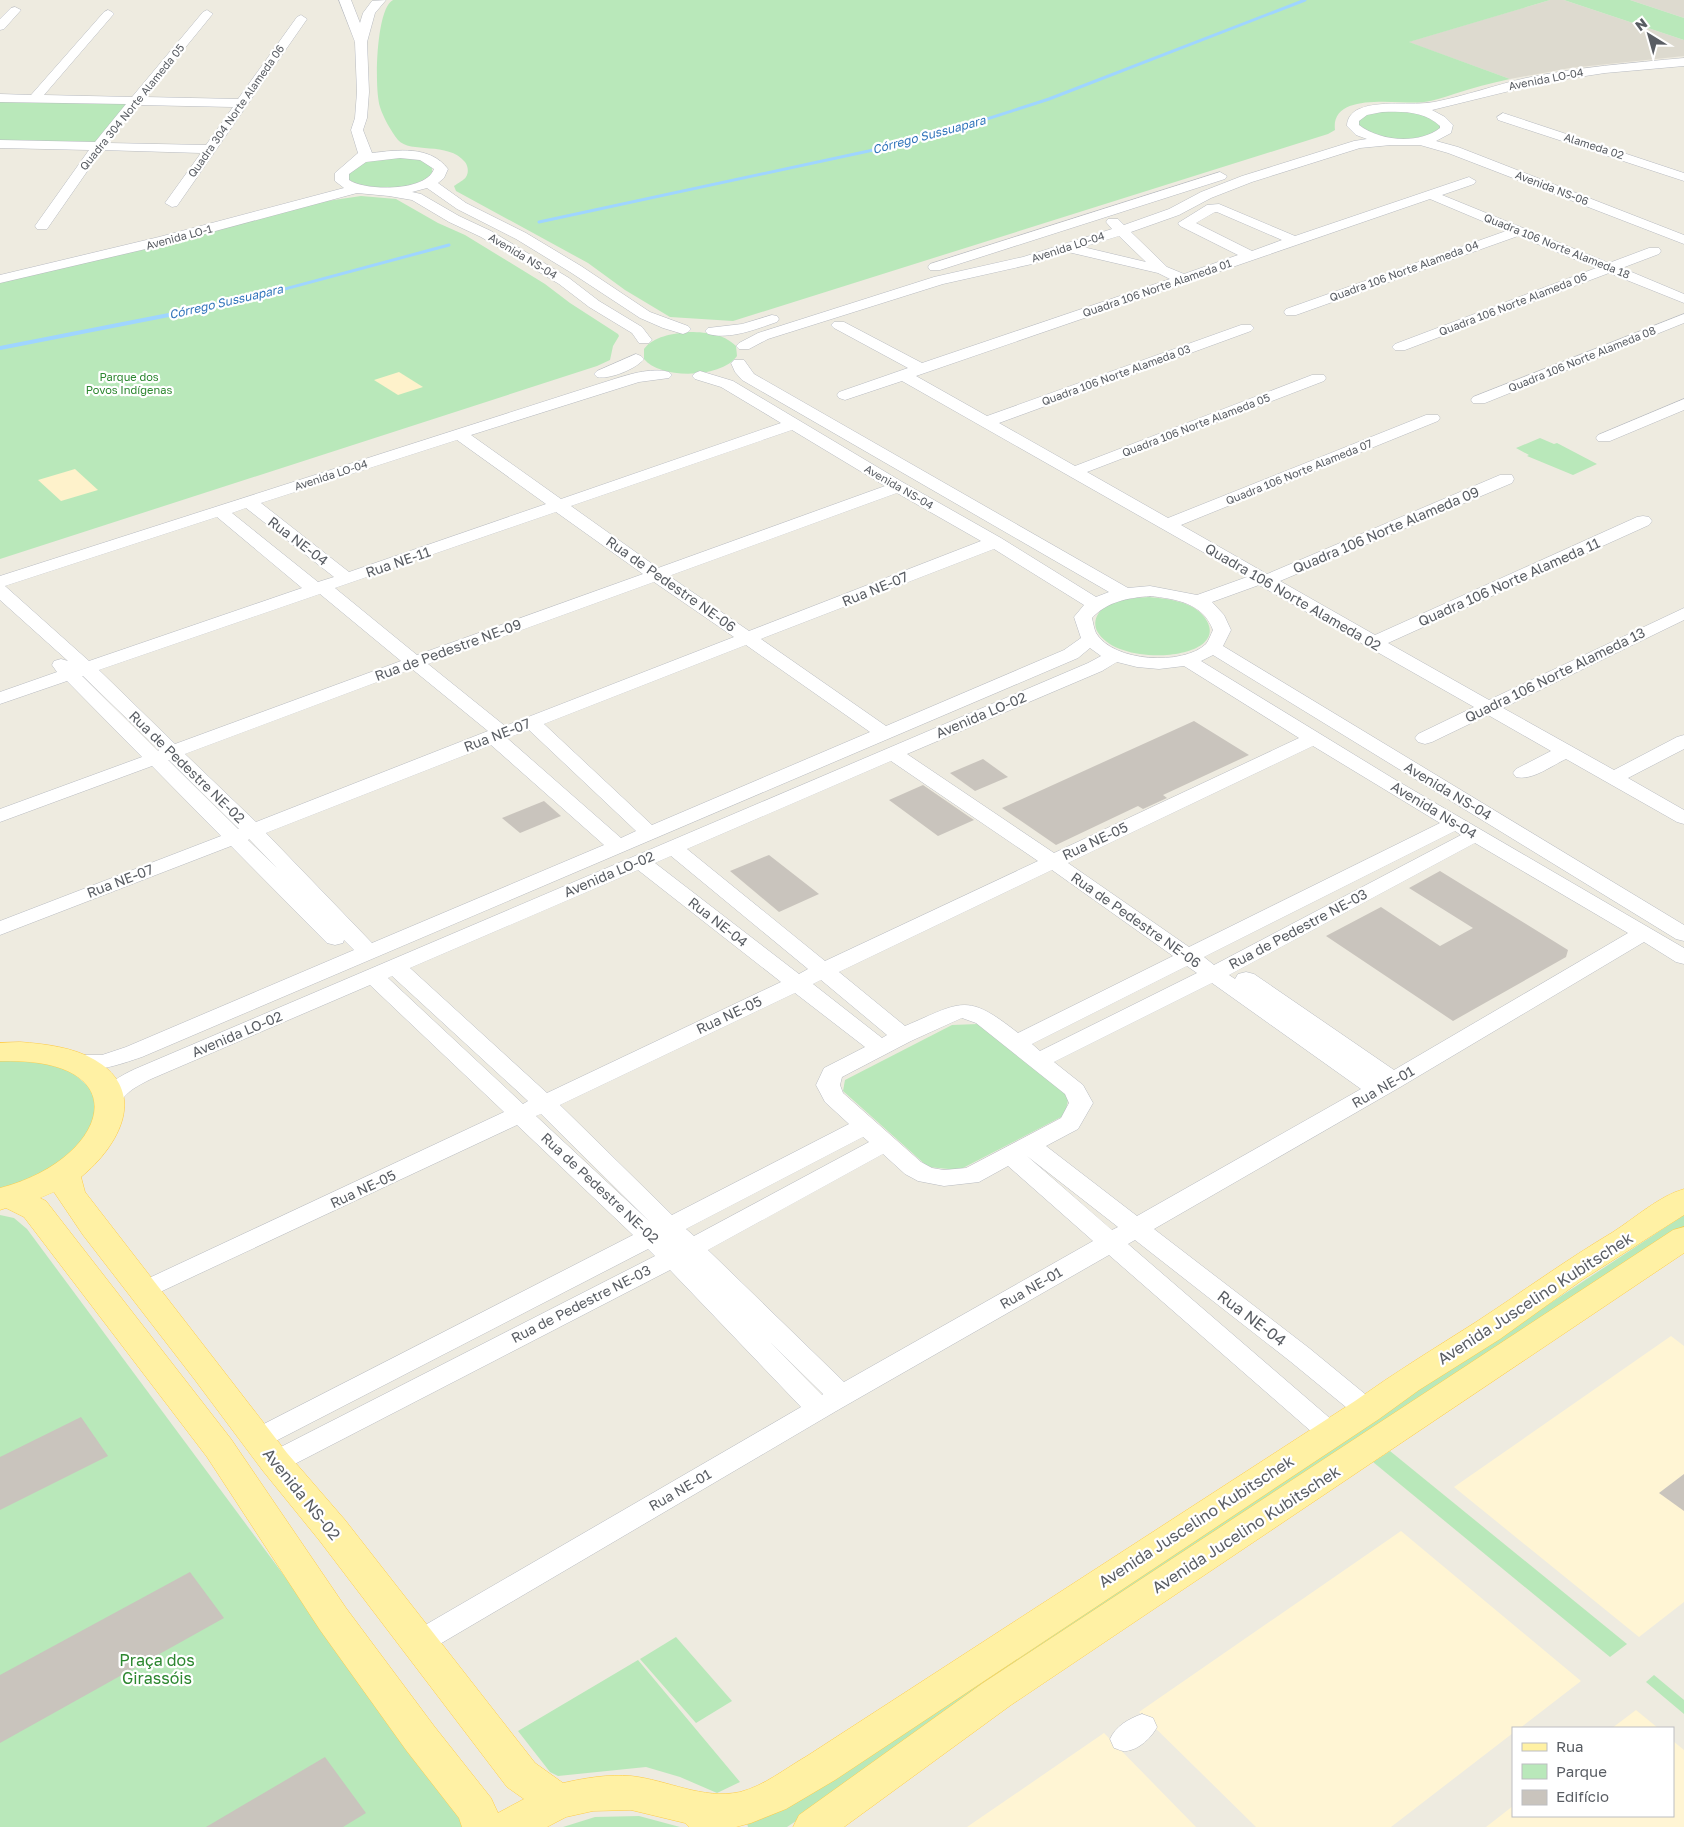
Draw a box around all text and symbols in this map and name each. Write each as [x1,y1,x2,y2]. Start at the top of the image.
north arrow [1624,10,1674,60]
text: N [1632,14,1650,34]
street label: Quadra 304 Norte Alameda 05 [77,41,187,172]
street label: Quadra 304 Norte Alameda 06 [185,42,287,180]
street label: Avenida LO-04 [1507,65,1585,92]
water label: Córrego Sussuapara [871,112,988,157]
street label: Alameda 02 [1563,130,1626,161]
street label: Avenida NS-06 [1514,168,1591,208]
street label: Quadra 106 Norte Alameda 18 [1482,210,1632,281]
street label: Avenida LO-1 [144,221,213,252]
street label: Avenida LO-04 [1030,228,1106,264]
street label: Avenida NS-04 [487,230,560,281]
street label: Quadra 106 Norte Alameda 04 [1327,237,1480,304]
street label: Quadra 106 Norte Alameda 01 [1081,256,1233,319]
street label: Quadra 106 Norte Alameda 06 [1437,269,1589,338]
water label: Córrego Sussuapara [168,281,285,322]
street label: Quadra 106 Norte Alameda 08 [1506,323,1658,394]
street label: Quadra 106 Norte Alameda 03 [1040,341,1192,408]
park label: Parque dos Povos Indígenas [86,370,172,396]
street label: Quadra 106 Norte Alameda 05 [1120,390,1272,459]
street label: Quadra 106 Norte Alameda 07 [1224,436,1374,507]
street label: Avenida LO-04 [293,456,369,492]
street label: Avenida NS-04 [862,462,936,512]
street label: Quadra 106 Norte Alameda 09 [1290,483,1481,577]
street label: Rua NE-04 [265,512,332,569]
street label: Rua de Pedestre NE-06 [603,532,740,635]
street label: Quadra 106 Norte Alameda 11 [1415,534,1602,629]
street label: Quadra 106 Norte Alameda 02 [1202,539,1384,654]
street label: Rua NE-11 [363,542,433,581]
street label: Rua NE-07 [839,568,910,609]
street label: Rua de Pedestre NE-09 [372,615,523,684]
street label: Quadra 106 Norte Alameda 13 [1462,623,1648,726]
street label: Avenida LO-02 [933,688,1029,741]
street label: Rua de Pedestre NE-02 [126,707,249,826]
street label: Rua NE-07 [461,714,532,755]
street label: Avenida NS-04 [1402,758,1495,823]
street label: Avenida Ns-04 [1388,777,1480,842]
street label: Rua NE-05 [1059,818,1130,863]
street label: Avenida LO-02 [561,847,657,900]
street label: Rua NE-07 [84,860,155,901]
street label: Rua de Pedestre NE-06 [1068,868,1205,971]
street label: Rua de Pedestre NE-03 [1226,885,1370,972]
street label: Rua NE-04 [685,893,751,950]
street label: Rua NE-05 [693,992,764,1037]
street label: Avenida LO-02 [189,1007,285,1060]
street label: Rua NE-01 [1349,1062,1417,1111]
street label: Rua de Pedestre NE-02 [538,1129,663,1247]
street label: Rua NE-05 [327,1166,398,1211]
street label: Avenida Juscelino Kubitschek [1434,1227,1636,1369]
street label: Rua de Pedestre NE-03 [508,1261,653,1346]
street label: Rua NE-01 [997,1263,1065,1312]
street label: Rua NE-04 [1214,1286,1290,1350]
street label: Avenida NS-02 [259,1444,345,1544]
street label: Avenida Juscelino Kubitschek [1095,1450,1297,1592]
street label: Avenida Jucelino Kubitschek [1148,1461,1344,1597]
street label: Rua NE-01 [646,1465,714,1514]
park label: Praça dos Girassóis [119,1650,195,1688]
legend [1512,1727,1674,1817]
text: Rua [1556,1737,1583,1755]
text: Parque [1556,1762,1607,1780]
text: Edifício [1556,1787,1609,1805]

